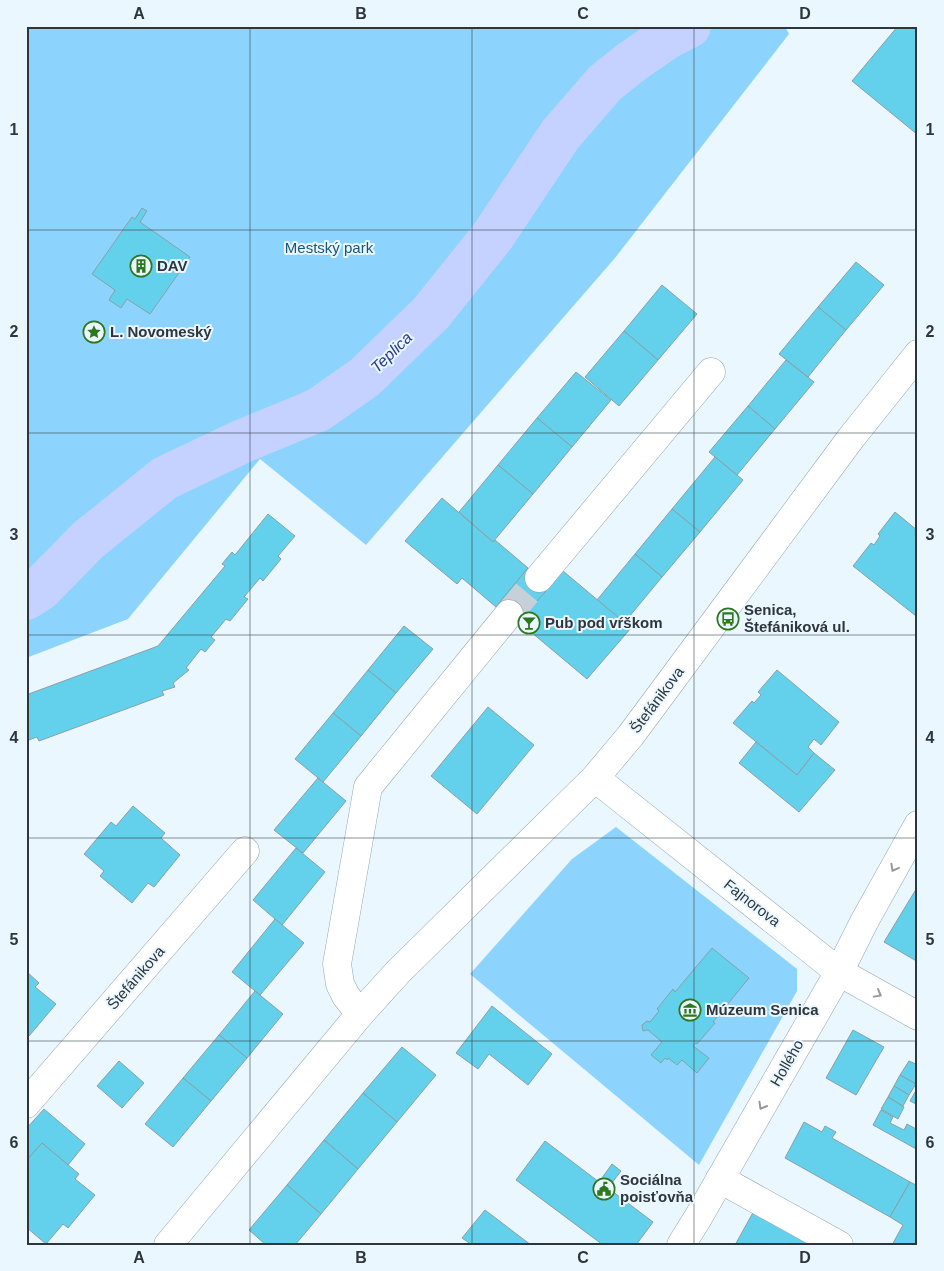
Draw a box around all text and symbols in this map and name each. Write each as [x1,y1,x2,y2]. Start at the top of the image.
text: A [133,5,145,22]
text: B [355,5,367,22]
text: C [577,5,589,22]
text: D [799,5,811,22]
text: 1 [10,121,19,138]
text: 1 [926,121,935,138]
park label: Mestský park [285,239,374,256]
building icon: DAV [129,254,153,278]
place label: DAV [157,257,188,274]
place icon: L. Novomeský [82,320,106,344]
text: 2 [10,323,19,340]
place label: L. Novomeský [110,323,212,340]
text: 2 [926,323,935,340]
water label: Teplica [367,329,415,376]
text: 3 [10,526,19,543]
text: 3 [926,526,935,543]
place label: Senica, Štefániková ul. [744,601,850,635]
bus stop icon: Senica, Štefániková ul. [716,607,740,631]
bar icon: Pub pod vŕškom [517,611,541,635]
place label: Pub pod vŕškom [545,614,663,631]
street label: Štefánikova [626,663,687,736]
text: 4 [10,729,19,746]
text: 4 [926,729,935,746]
one-way arrow [890,863,900,872]
street label: Fajnorova [721,875,784,930]
text: 5 [10,931,19,948]
text: 5 [926,931,935,948]
street label: Štefánikova [103,942,168,1013]
one-way arrow [873,988,882,998]
museum icon: Múzeum Senica [678,998,702,1022]
place label: Múzeum Senica [706,1001,819,1018]
street label: Hollého [766,1036,807,1089]
one-way arrow [759,1100,769,1109]
text: 6 [10,1134,19,1151]
text: 6 [926,1134,935,1151]
place label: Sociálna poisťovňa [620,1171,694,1205]
public building icon: Sociálna poisťovňa [592,1177,616,1201]
text: A [133,1249,145,1266]
text: B [355,1249,367,1266]
text: C [577,1249,589,1266]
text: D [799,1249,811,1266]

